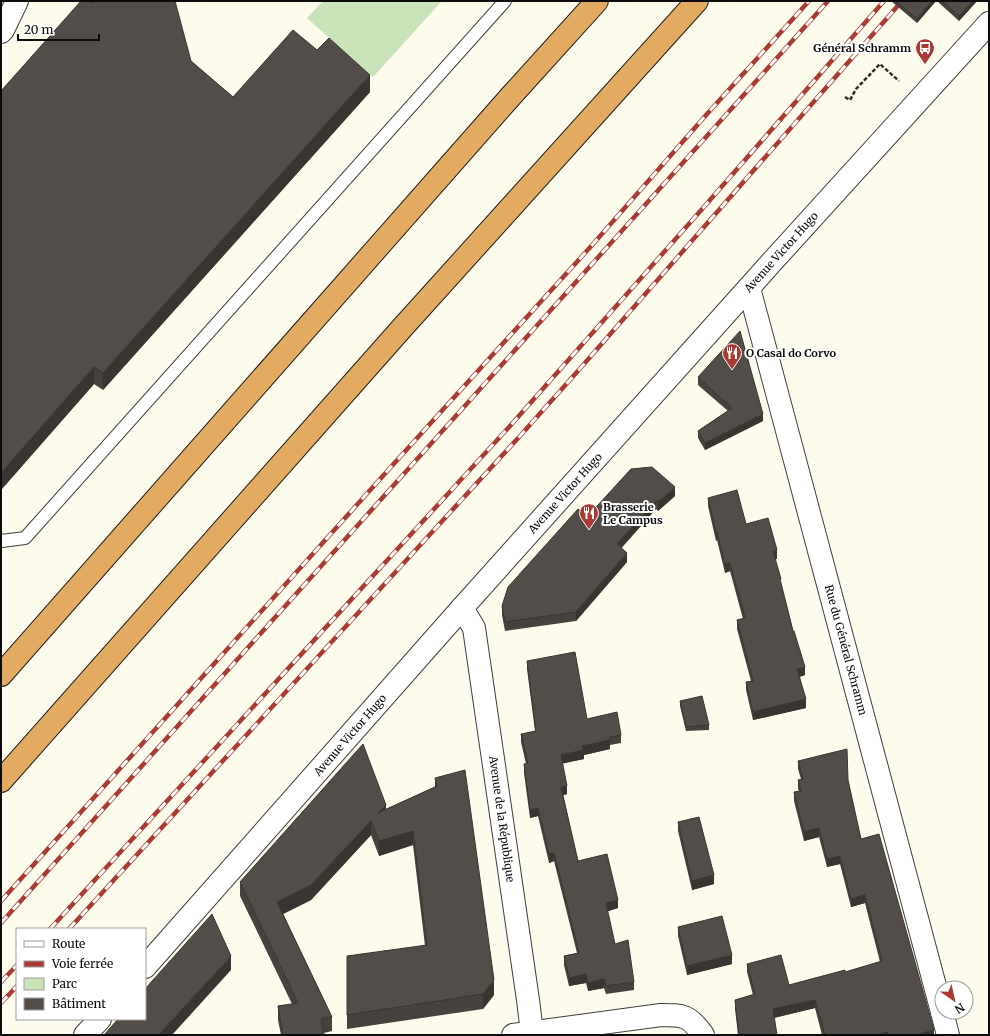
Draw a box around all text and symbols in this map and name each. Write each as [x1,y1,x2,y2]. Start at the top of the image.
scale bar [18,16,99,42]
text: 20 m [24,22,53,37]
bus stop icon: Général Schramm [914,37,936,65]
place label: Général Schramm [813,41,911,55]
street label: Avenue Victor Hugo [740,208,821,296]
restaurant icon: O Casal do Corvo [721,342,743,370]
place label: O Casal do Corvo [746,346,837,360]
street label: Avenue Victor Hugo [524,449,605,537]
place label: Brasserie Le Campus [603,500,663,527]
restaurant icon: Brasserie Le Campus [578,502,600,530]
street label: Rue du Général Schramm [822,583,870,717]
street label: Avenue Victor Hugo [310,691,390,780]
street label: Avenue de la République [486,754,518,883]
legend [16,928,146,1020]
text: Route [52,936,85,951]
text: Voie ferrée [51,956,113,971]
text: Parc [52,976,77,991]
north arrow [934,980,974,1020]
text: Bâtiment [52,996,106,1011]
text: N [952,1000,967,1017]

